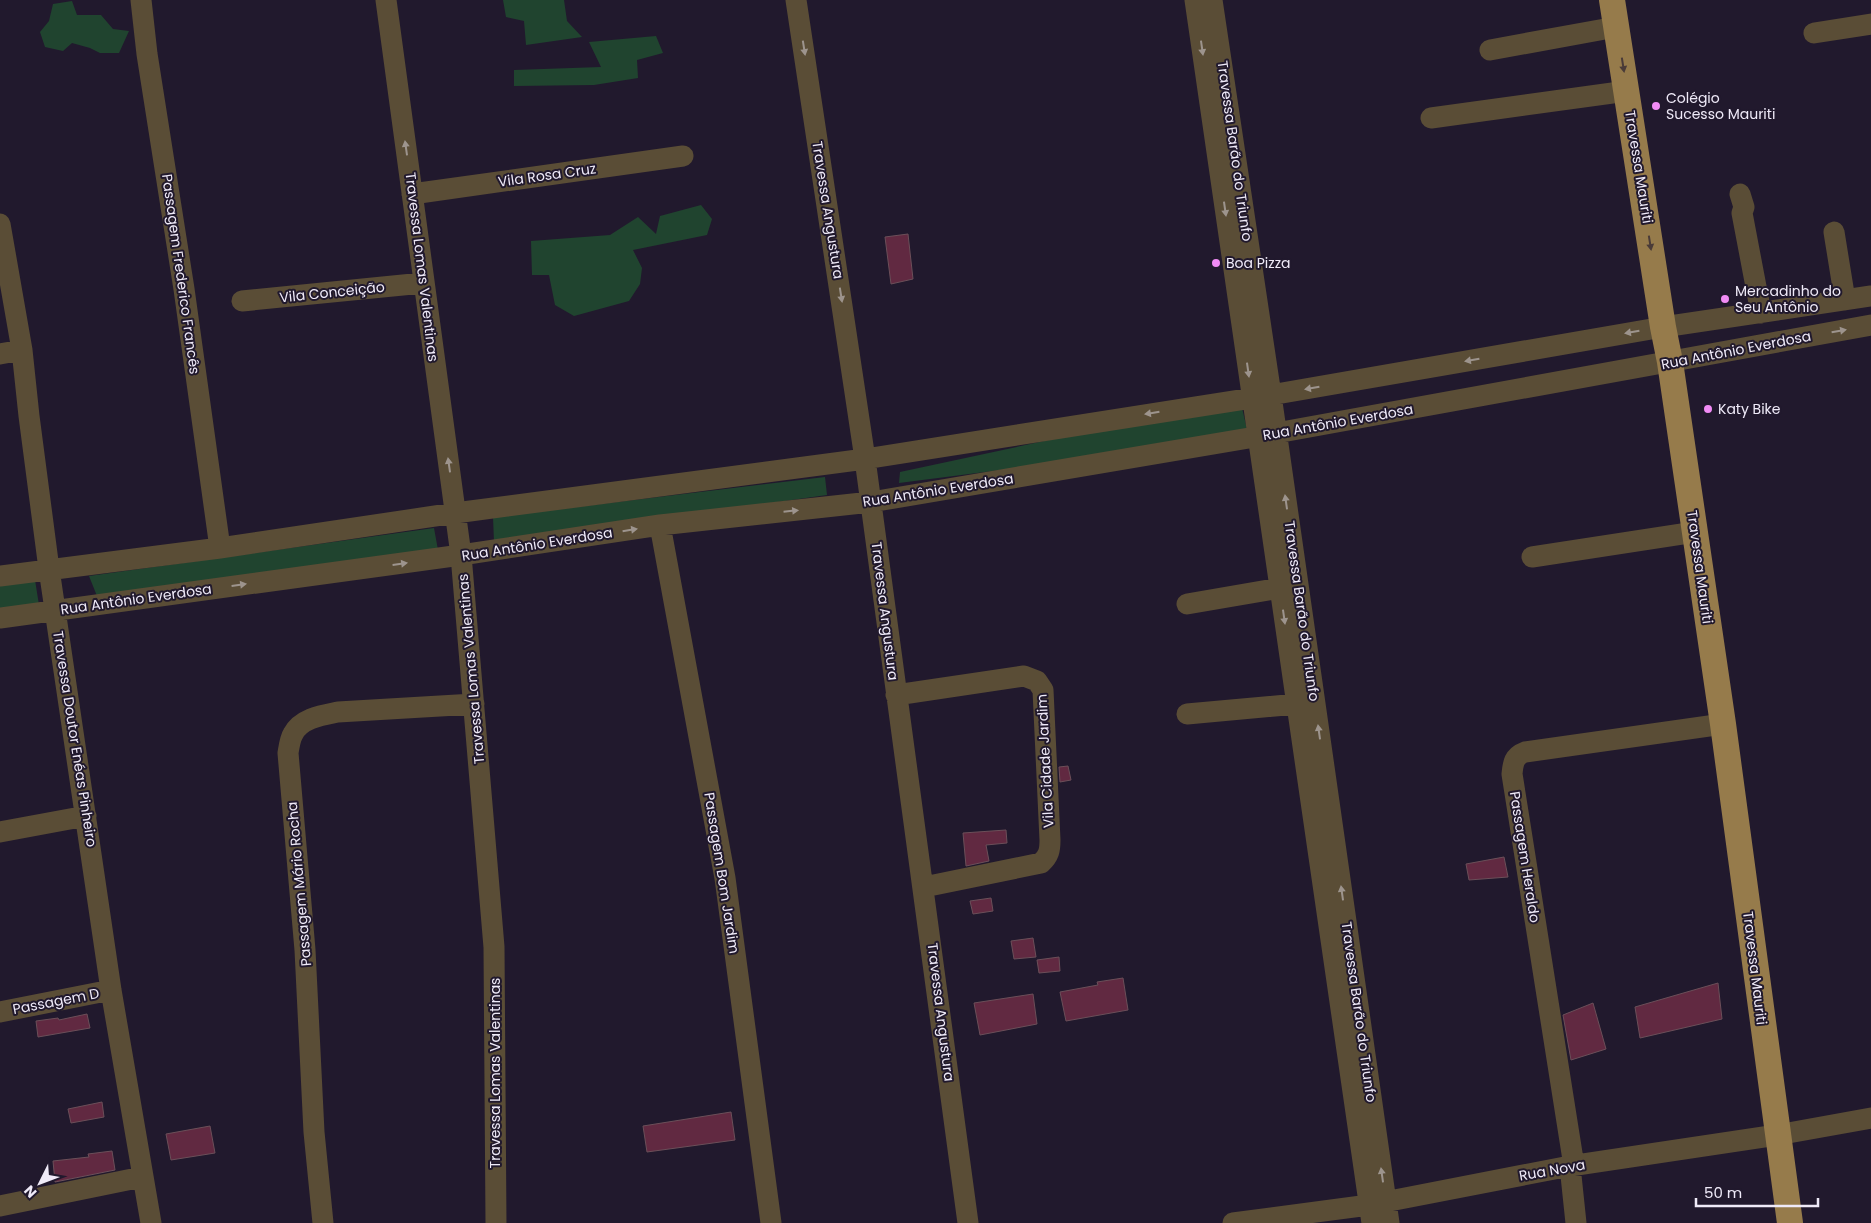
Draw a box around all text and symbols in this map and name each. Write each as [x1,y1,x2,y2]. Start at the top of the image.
one-way arrow [800,41,808,57]
one-way arrow [1198,41,1206,57]
one-way arrow [1619,58,1627,74]
street label: Travessa Barão do Triunfo [1212,60,1258,243]
place label: Colégio Sucesso Mauriti [1666,88,1775,124]
marker: Colégio Sucesso Mauriti [1650,100,1662,112]
street label: Travessa Mauriti [1620,109,1658,225]
one-way arrow [402,139,410,155]
street label: Travessa Angustura [807,140,849,280]
street label: Vila Rosa Cruz [497,158,597,192]
street label: Travessa Lomas Valentinas [400,171,444,363]
street label: Passagem Frederico Francês [157,173,205,375]
one-way arrow [1221,201,1229,217]
one-way arrow [1647,236,1655,252]
place label: Boa Pizza [1226,253,1291,273]
marker: Boa Pizza [1210,257,1222,269]
street label: Vila Conceição [278,277,386,307]
place label: Mercadinho do Seu Antônio [1735,281,1841,317]
one-way arrow [837,288,845,304]
marker: Mercadinho do Seu Antônio [1719,293,1731,305]
street label: Rua Antônio Everdosa [1659,326,1813,374]
one-way arrow [1831,327,1846,335]
one-way arrow [1624,328,1640,336]
one-way arrow [1464,356,1480,364]
one-way arrow [1245,362,1253,378]
one-way arrow [1304,384,1320,392]
street label: Rua Antônio Everdosa [1261,399,1415,445]
place label: Katy Bike [1718,399,1781,419]
marker: Katy Bike [1702,403,1714,415]
one-way arrow [1143,409,1159,417]
one-way arrow [444,456,452,472]
street label: Rua Antônio Everdosa [861,468,1015,512]
one-way arrow [1282,493,1290,509]
one-way arrow [784,506,800,514]
street label: Travessa Mauriti [1682,509,1718,625]
street label: Travessa Barão do Triunfo [1279,520,1325,703]
street label: Rua Antônio Everdosa [460,522,614,566]
one-way arrow [622,525,638,533]
street label: Travessa Angustura [867,541,903,681]
one-way arrow [392,559,408,567]
street label: Travessa Lomas Valentinas [453,573,489,765]
street label: Rua Antônio Everdosa [59,578,213,620]
one-way arrow [231,581,247,589]
one-way arrow [1281,610,1289,626]
street label: Travessa Doutor Enéas Pinheiro [48,629,102,849]
street label: Vila Cidade Jardim [1032,694,1058,828]
one-way arrow [1315,723,1323,739]
street label: Passagem Heraldo [1505,790,1545,924]
street label: Passagem Bom Jardim [699,791,745,955]
street label: Passagem Mário Rocha [282,801,316,967]
one-way arrow [1338,884,1346,900]
street label: Travessa Mauriti [1738,910,1772,1026]
street label: Travessa Barão do Triunfo [1336,921,1382,1104]
street label: Travessa Angustura [923,942,959,1082]
street label: Travessa Lomas Valentinas [485,978,505,1168]
street label: Passagem D [11,983,101,1019]
street label: Rua Nova [1517,1154,1587,1186]
north arrow [15,1158,65,1208]
one-way arrow [1378,1166,1386,1182]
scale bar [1696,1176,1818,1208]
text: N [19,1181,41,1202]
text: 50 m [1704,1182,1742,1203]

